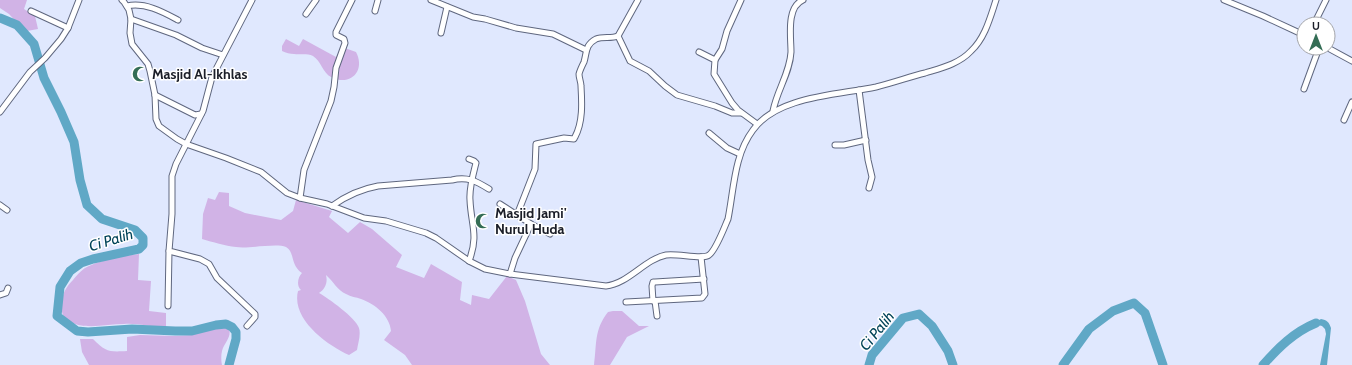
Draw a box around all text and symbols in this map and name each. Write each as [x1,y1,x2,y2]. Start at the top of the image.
north arrow [1296,16,1336,56]
text: U [1312,19,1320,33]
mosque icon: Masjid Al-Ikhlas [131,65,149,83]
place label: Masjid Al-Ikhlas [152,65,247,83]
place label: Masjid Jami' Nurul Huda [495,204,567,238]
mosque icon: Masjid Jami' Nurul Huda [474,212,492,230]
water label: Ci Palih [87,225,135,255]
water label: Ci Palih [856,308,898,354]

